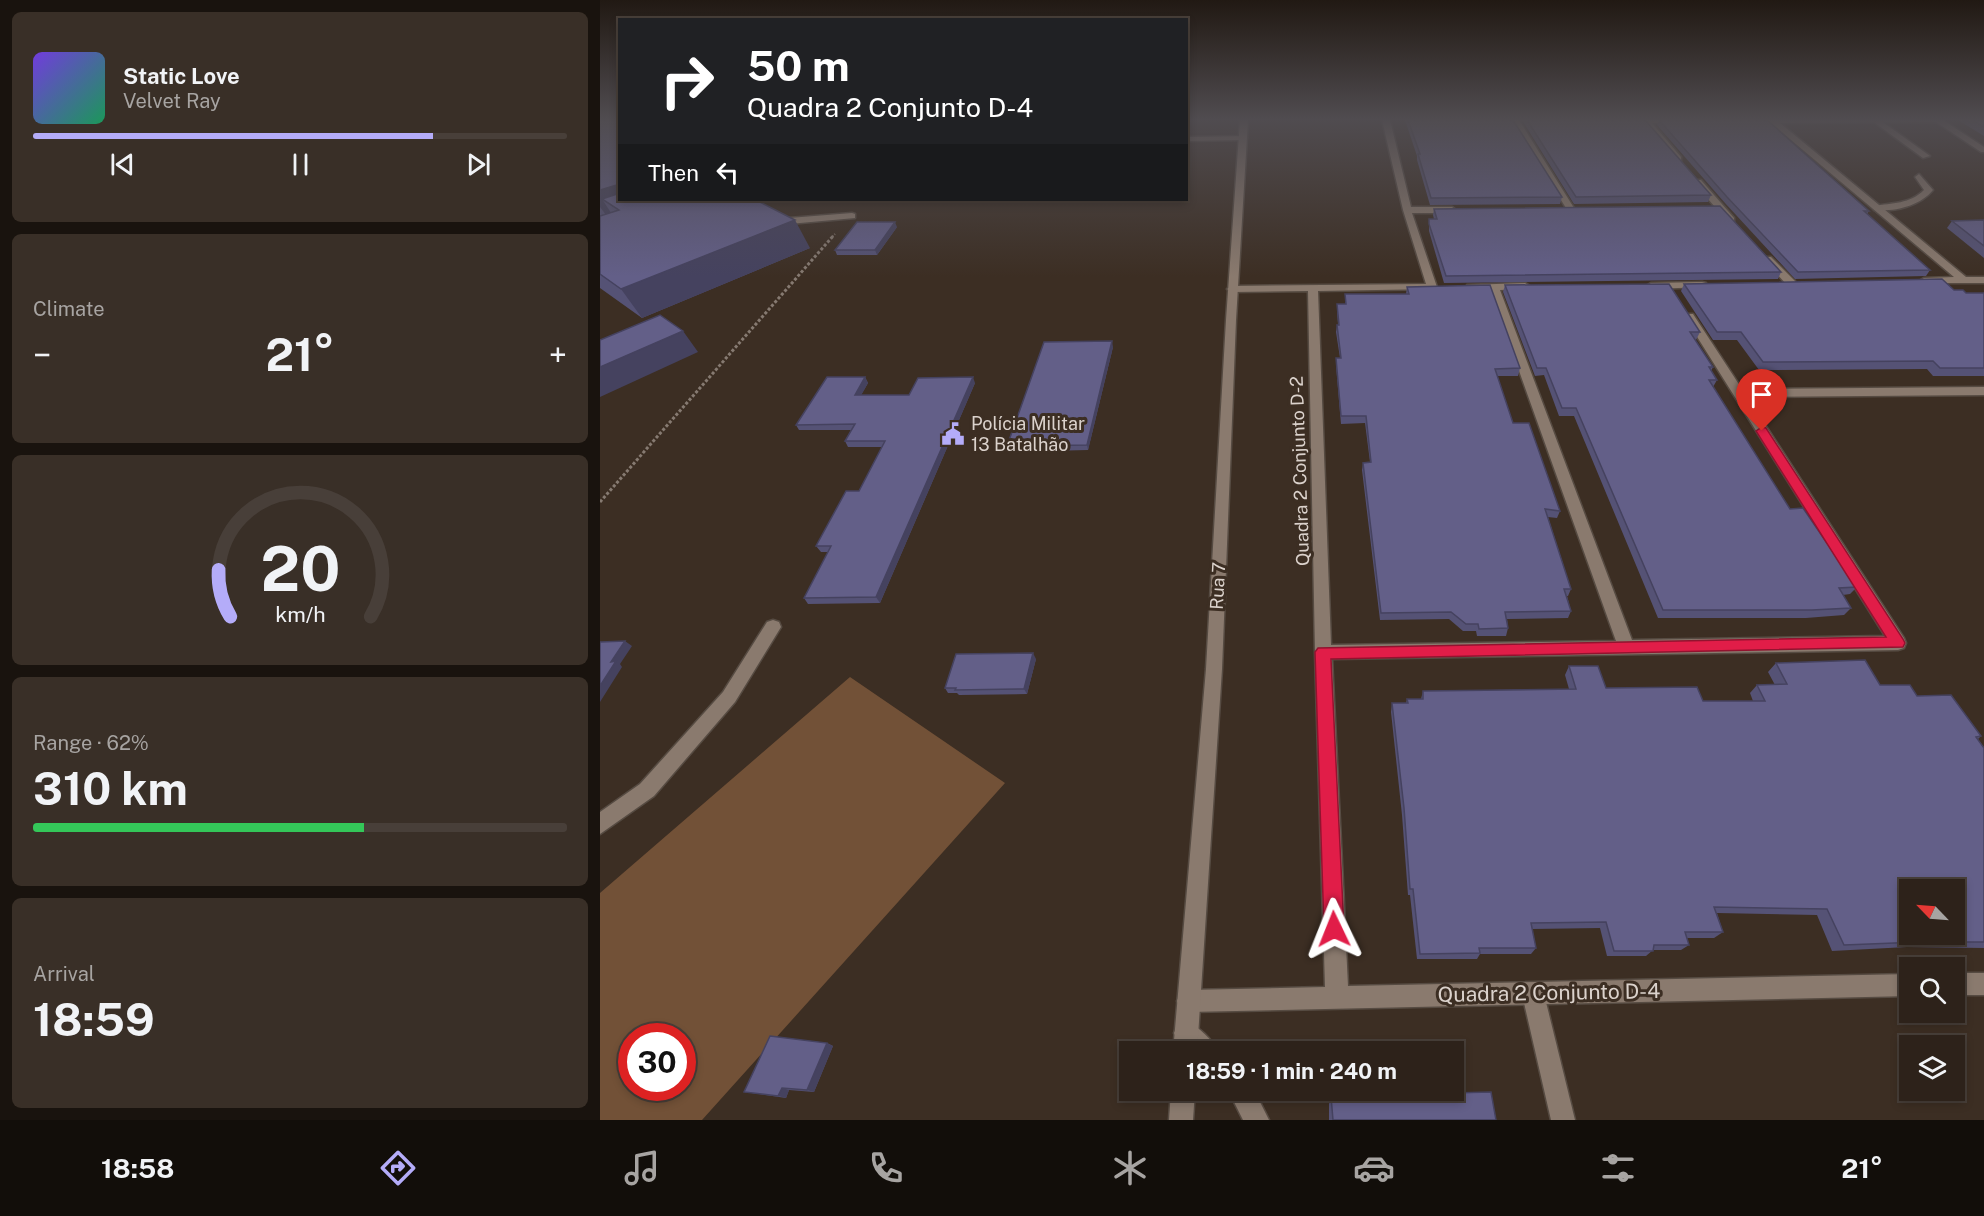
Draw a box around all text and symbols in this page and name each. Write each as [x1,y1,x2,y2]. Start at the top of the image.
text: 50 m [747,41,850,90]
icon: right [648,42,726,120]
text: Static Love [123,63,240,89]
text: Velvet Ray [123,89,221,113]
text: Quadra 2 Conjunto D-4 [747,91,1033,123]
icon: previous [106,148,139,181]
icon: pause [284,148,317,181]
icon: next [462,148,495,181]
icon: left [711,156,744,189]
text: Then [648,160,699,186]
text: Climate [33,297,105,321]
text: 21° [265,328,335,381]
text: − [33,336,51,374]
text: + [549,336,567,374]
pin [1736,369,1787,431]
street label: Quadra 2 Conjunto D-2 [1286,376,1313,566]
icon: arrive [1745,378,1778,411]
place label: Polícia Militar 13 Batalhão [971,413,1085,455]
public building icon: Polícia Militar 13 Batalhão [940,421,966,447]
text: 20 [260,532,340,605]
street label: Rua 7 [1206,562,1229,610]
text: km/h [275,602,325,627]
text: Range · 62% [33,731,149,755]
text: 310 km [33,762,188,815]
north arrow [1899,879,1965,945]
map controls [1899,879,1965,1101]
position arrow [1302,897,1366,961]
button: search [1899,957,1965,1023]
text: Arrival [33,962,95,986]
street label: Quadra 2 Conjunto D-4 [1437,978,1661,1007]
text: 18:59 [33,993,155,1046]
speed limit sign: 30 [618,1023,696,1101]
button: layers [1899,1035,1965,1101]
text: 18:59 · 1 min · 240 m [1186,1058,1397,1084]
icon: directions [377,1147,419,1189]
icon: music [621,1147,663,1189]
icon: phone [865,1147,907,1189]
icon: climate [1109,1147,1151,1189]
icon: car [1353,1147,1395,1189]
icon: filters [1597,1147,1639,1189]
text: 18:58 [101,1152,174,1184]
text: 21° [1841,1152,1883,1184]

